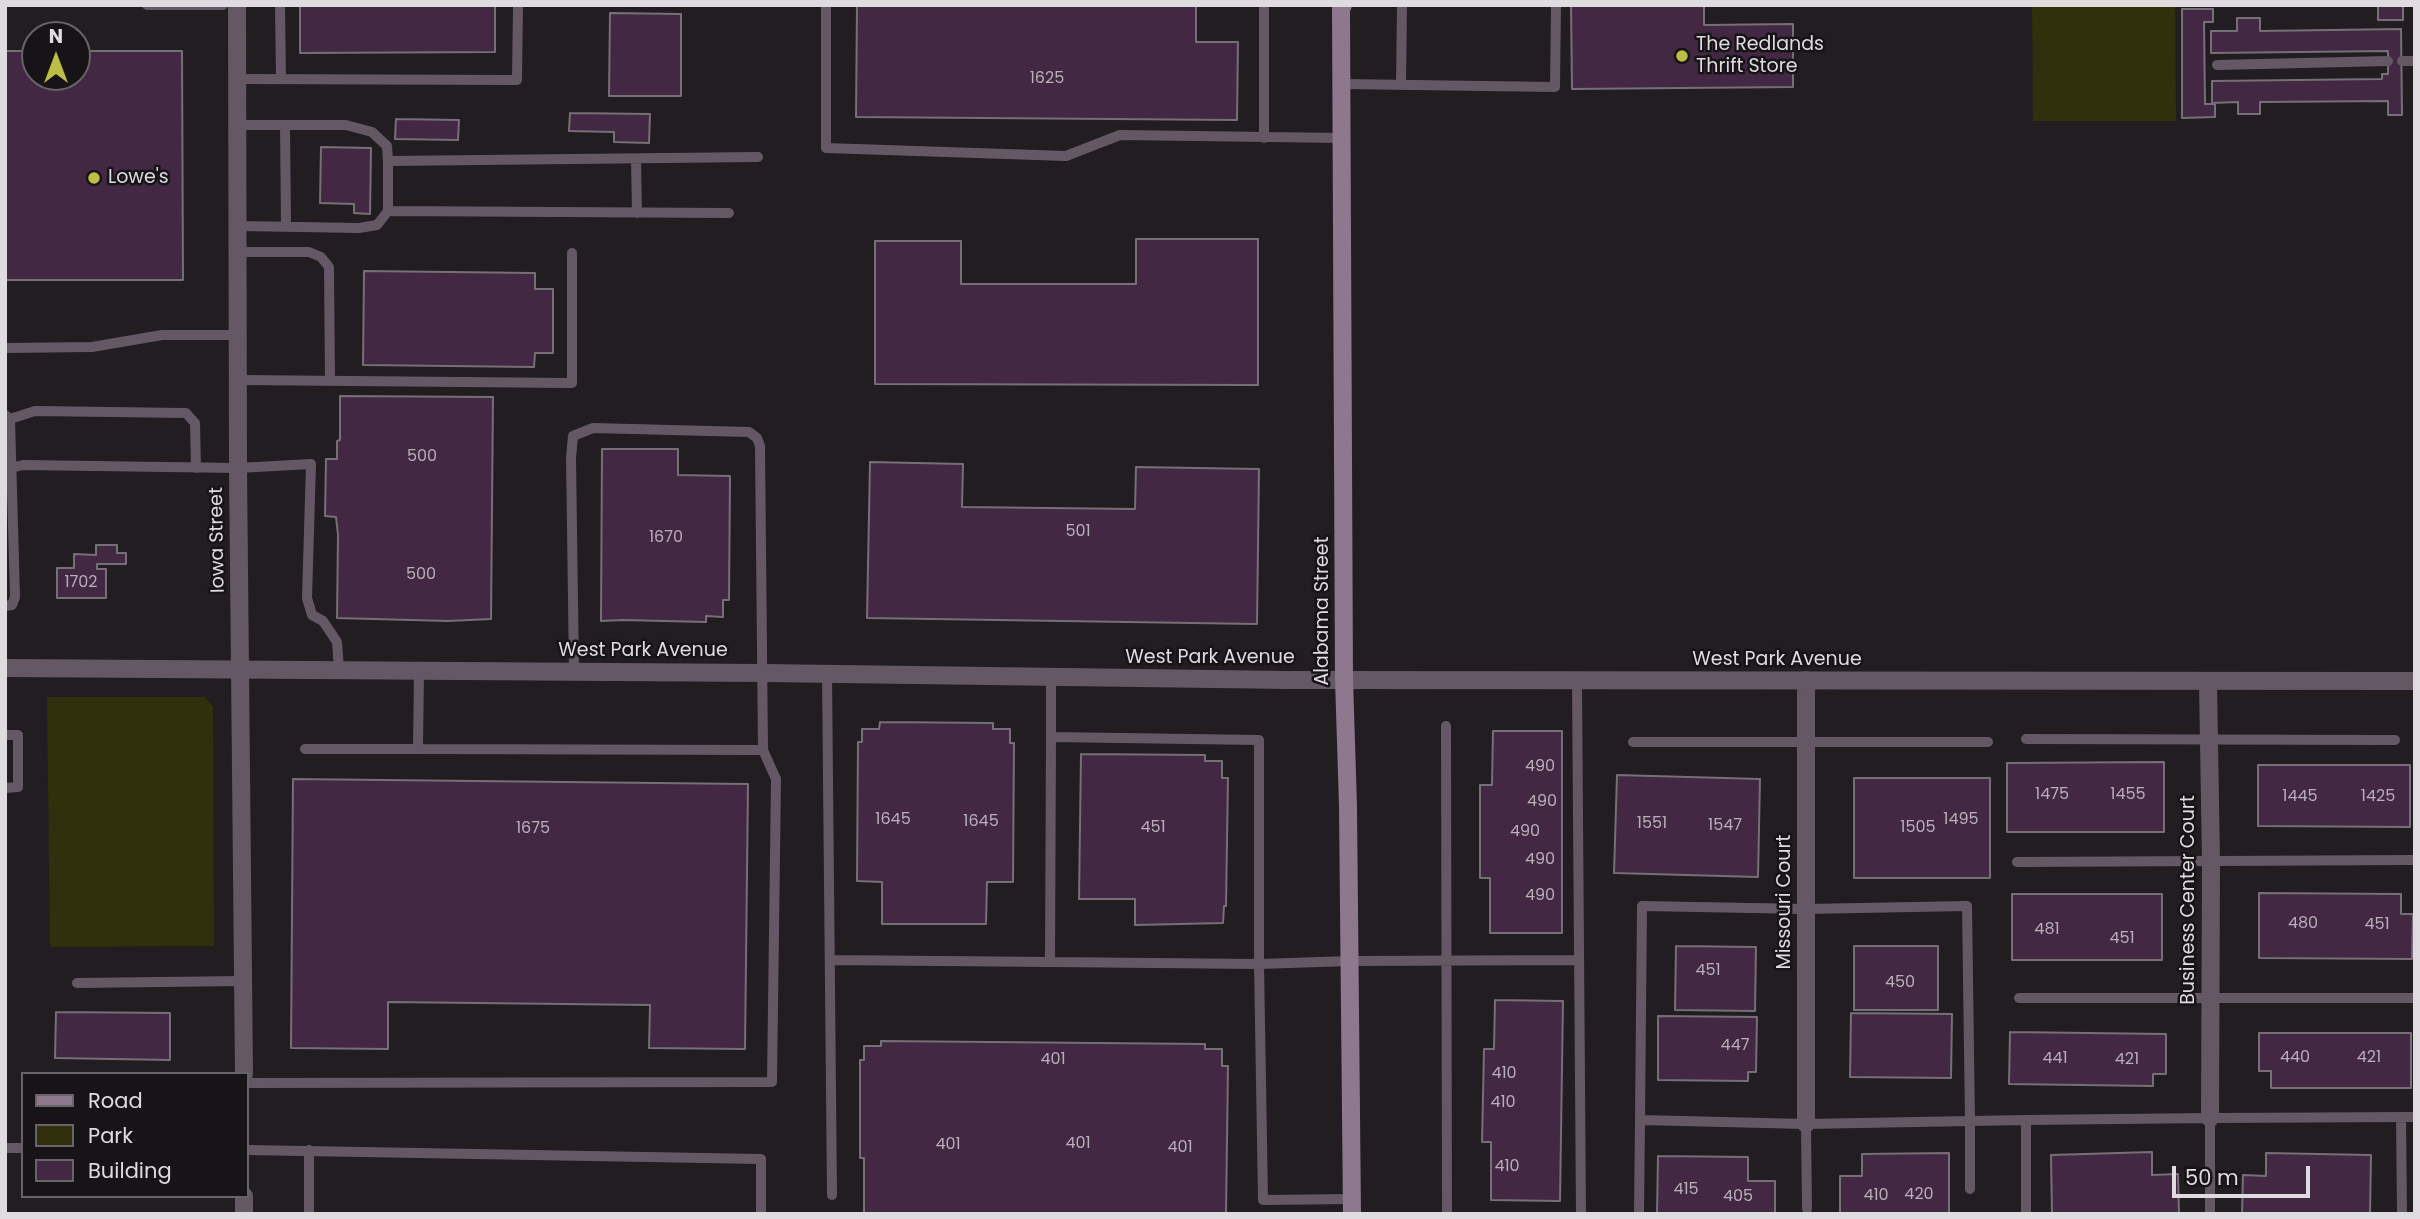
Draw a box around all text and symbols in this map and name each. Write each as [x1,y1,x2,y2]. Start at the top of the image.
north arrow [21,21,91,91]
text: N [49,23,63,50]
place label: The Redlands Thrift Store [1696,34,1824,78]
marker: The Redlands Thrift Store [1674,48,1690,64]
house number: 1625 [1030,69,1064,89]
place label: Lowe's [108,167,169,189]
marker: Lowe's [86,170,102,186]
house number: 500 [407,447,437,467]
street label: Iowa Street [206,487,230,593]
house number: 501 [1065,522,1091,542]
house number: 1670 [649,528,683,548]
street label: Alabama Street [1312,536,1334,686]
house number: 500 [406,565,436,585]
house number: 1702 [64,573,98,593]
street label: West Park Avenue [558,640,728,662]
street label: West Park Avenue [1125,647,1295,669]
street label: West Park Avenue [1692,649,1862,671]
house number: 490 [1525,757,1555,777]
house number: 1475 [2035,785,2069,805]
house number: 1455 [2110,785,2146,805]
house number: 1445 [2282,787,2318,807]
house number: 1425 [2361,787,2395,807]
house number: 490 [1527,792,1557,812]
street label: Business Center Court [2178,795,2200,1005]
house number: 1645 [875,810,911,830]
house number: 1495 [1943,810,1979,830]
house number: 1645 [963,812,999,832]
house number: 1551 [1637,814,1667,834]
house number: 1547 [1708,816,1742,836]
house number: 451 [1140,818,1166,838]
house number: 1505 [1900,818,1936,838]
house number: 1675 [516,819,550,839]
house number: 490 [1510,822,1540,842]
street label: Missouri Court [1774,834,1796,970]
house number: 490 [1525,850,1555,870]
house number: 490 [1525,886,1555,906]
house number: 480 [2288,914,2318,934]
house number: 451 [2364,915,2390,935]
house number: 481 [2034,920,2060,940]
house number: 451 [2109,929,2135,949]
house number: 451 [1695,961,1721,981]
house number: 450 [1885,973,1915,993]
house number: 447 [1721,1036,1749,1056]
house number: 440 [2280,1048,2310,1068]
house number: 421 [2357,1048,2381,1068]
house number: 441 [2042,1049,2068,1069]
house number: 401 [1040,1050,1066,1070]
house number: 421 [2115,1050,2139,1070]
house number: 410 [1491,1064,1517,1084]
legend [21,1072,248,1198]
text: Road [88,1086,143,1115]
house number: 410 [1490,1093,1516,1113]
text: Park [88,1121,133,1150]
house number: 401 [1065,1134,1091,1154]
house number: 401 [935,1135,961,1155]
house number: 401 [1167,1138,1193,1158]
scale bar [2175,1152,2313,1196]
text: Building [88,1156,172,1185]
house number: 410 [1494,1157,1520,1177]
text: 50 m [2185,1163,2239,1192]
house number: 415 [1673,1180,1699,1200]
house number: 420 [1904,1185,1934,1205]
house number: 410 [1863,1186,1889,1206]
house number: 405 [1723,1187,1753,1207]

